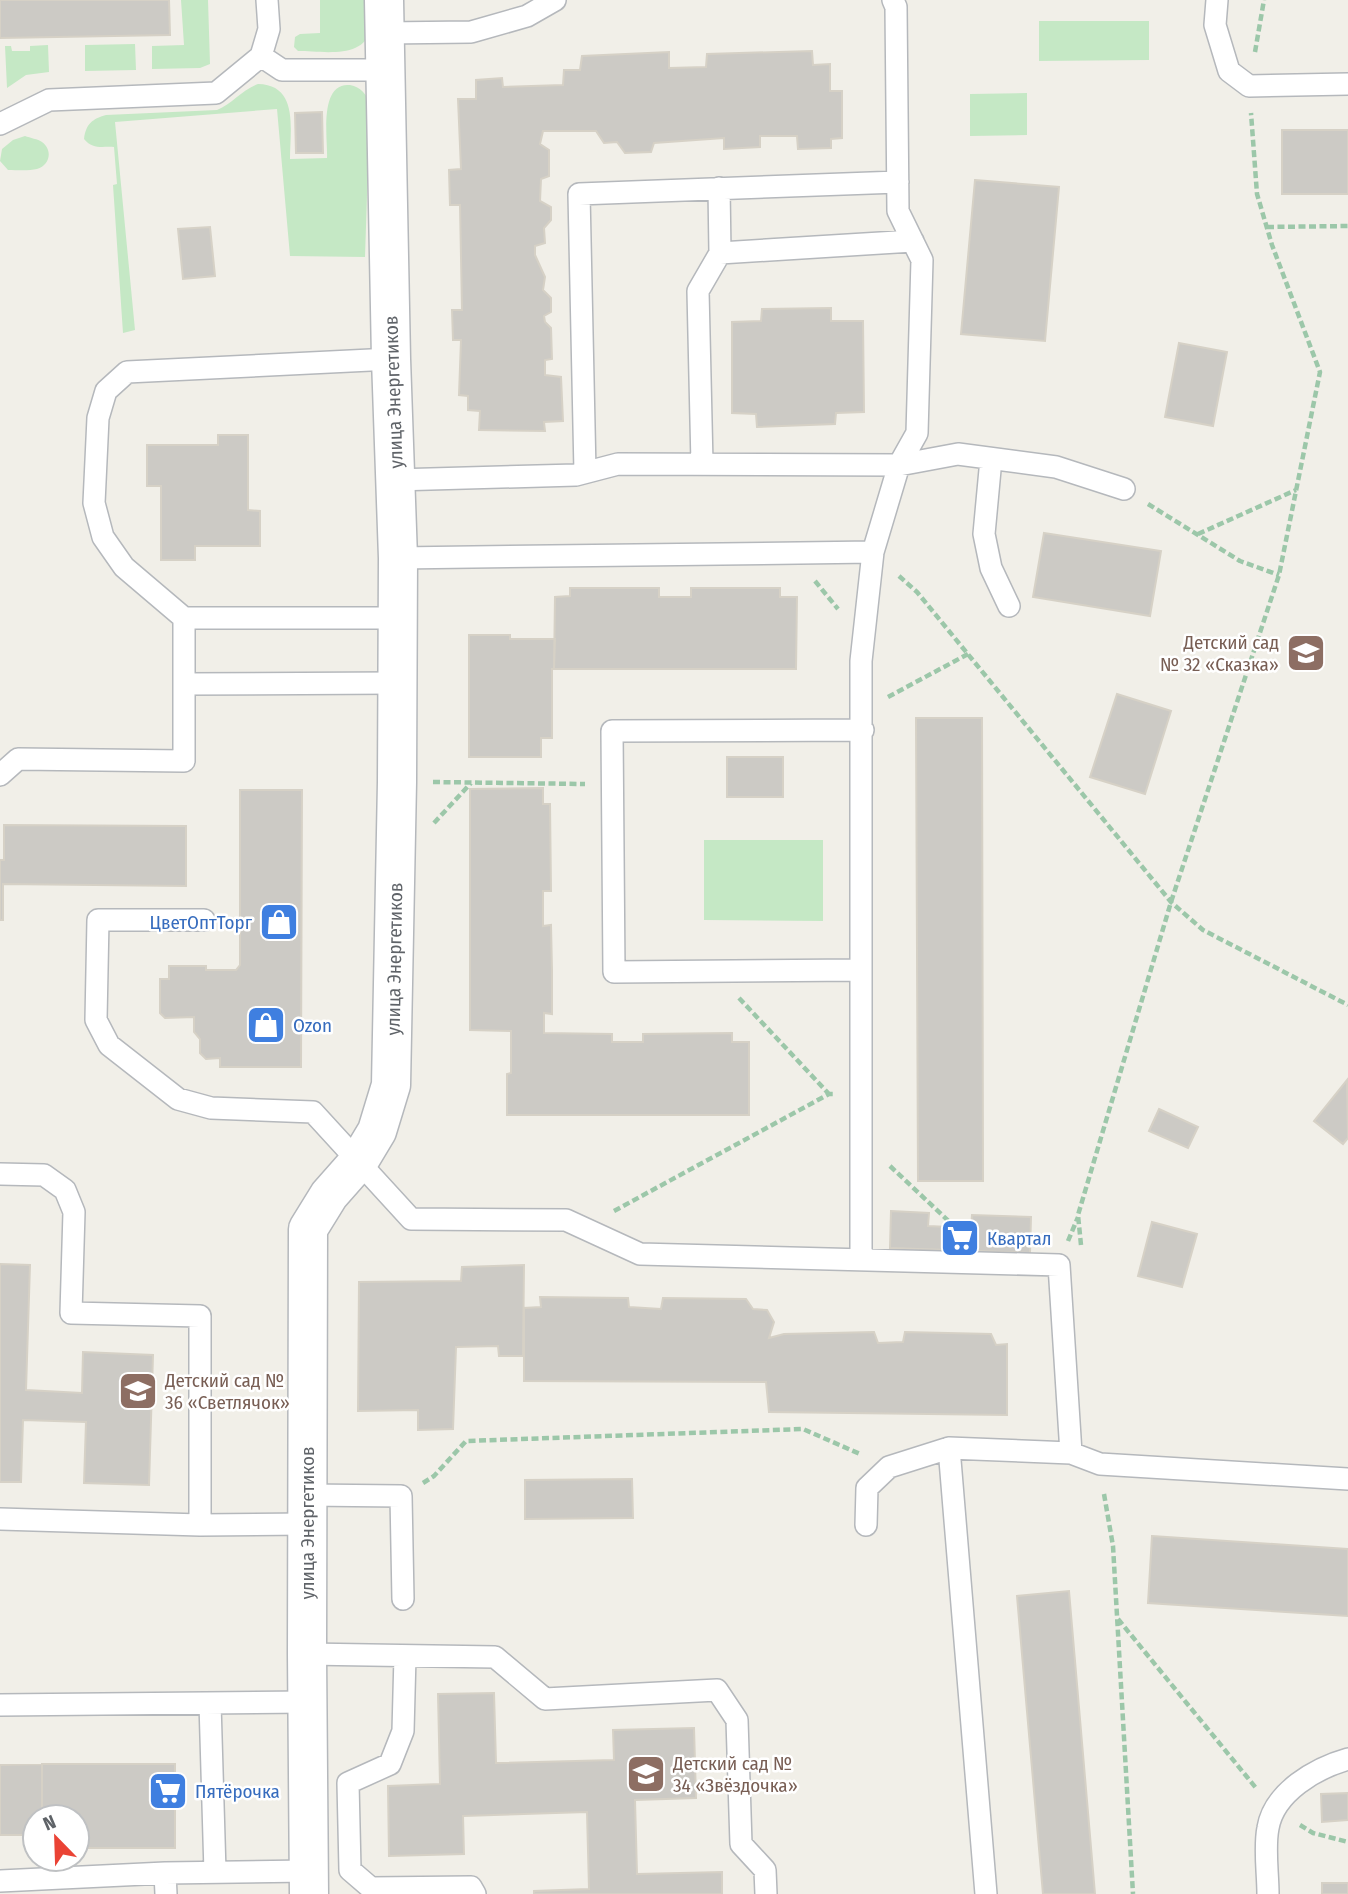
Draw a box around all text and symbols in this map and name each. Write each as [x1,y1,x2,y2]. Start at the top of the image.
street label: улица Энергетиков [379,315,408,469]
place label: Детский сад № 32 «Сказка» [1160,631,1279,676]
school or university icon: Детский сад № 32 «Сказка» [1285,632,1327,674]
street label: улица Энергетиков [382,882,407,1036]
shop icon: ЦветОптТорг [258,901,300,943]
place label: ЦветОптТорг [149,911,253,934]
shop icon: Ozon [245,1004,287,1046]
place label: Ozon [293,1014,332,1037]
supermarket icon: Квартал [939,1217,981,1259]
place label: Квартал [987,1227,1052,1250]
place label: Детский сад № 36 «Светлячок» [164,1369,290,1414]
school or university icon: Детский сад № 36 «Светлячок» [117,1370,159,1412]
street label: улица Энергетиков [296,1447,319,1599]
place label: Детский сад № 34 «Звёздочка» [672,1752,798,1797]
school or university icon: Детский сад № 34 «Звёздочка» [625,1753,667,1795]
supermarket icon: Пятёрочка [147,1770,189,1812]
place label: Пятёрочка [195,1780,280,1803]
north arrow [21,1803,91,1873]
text: N [40,1810,59,1836]

